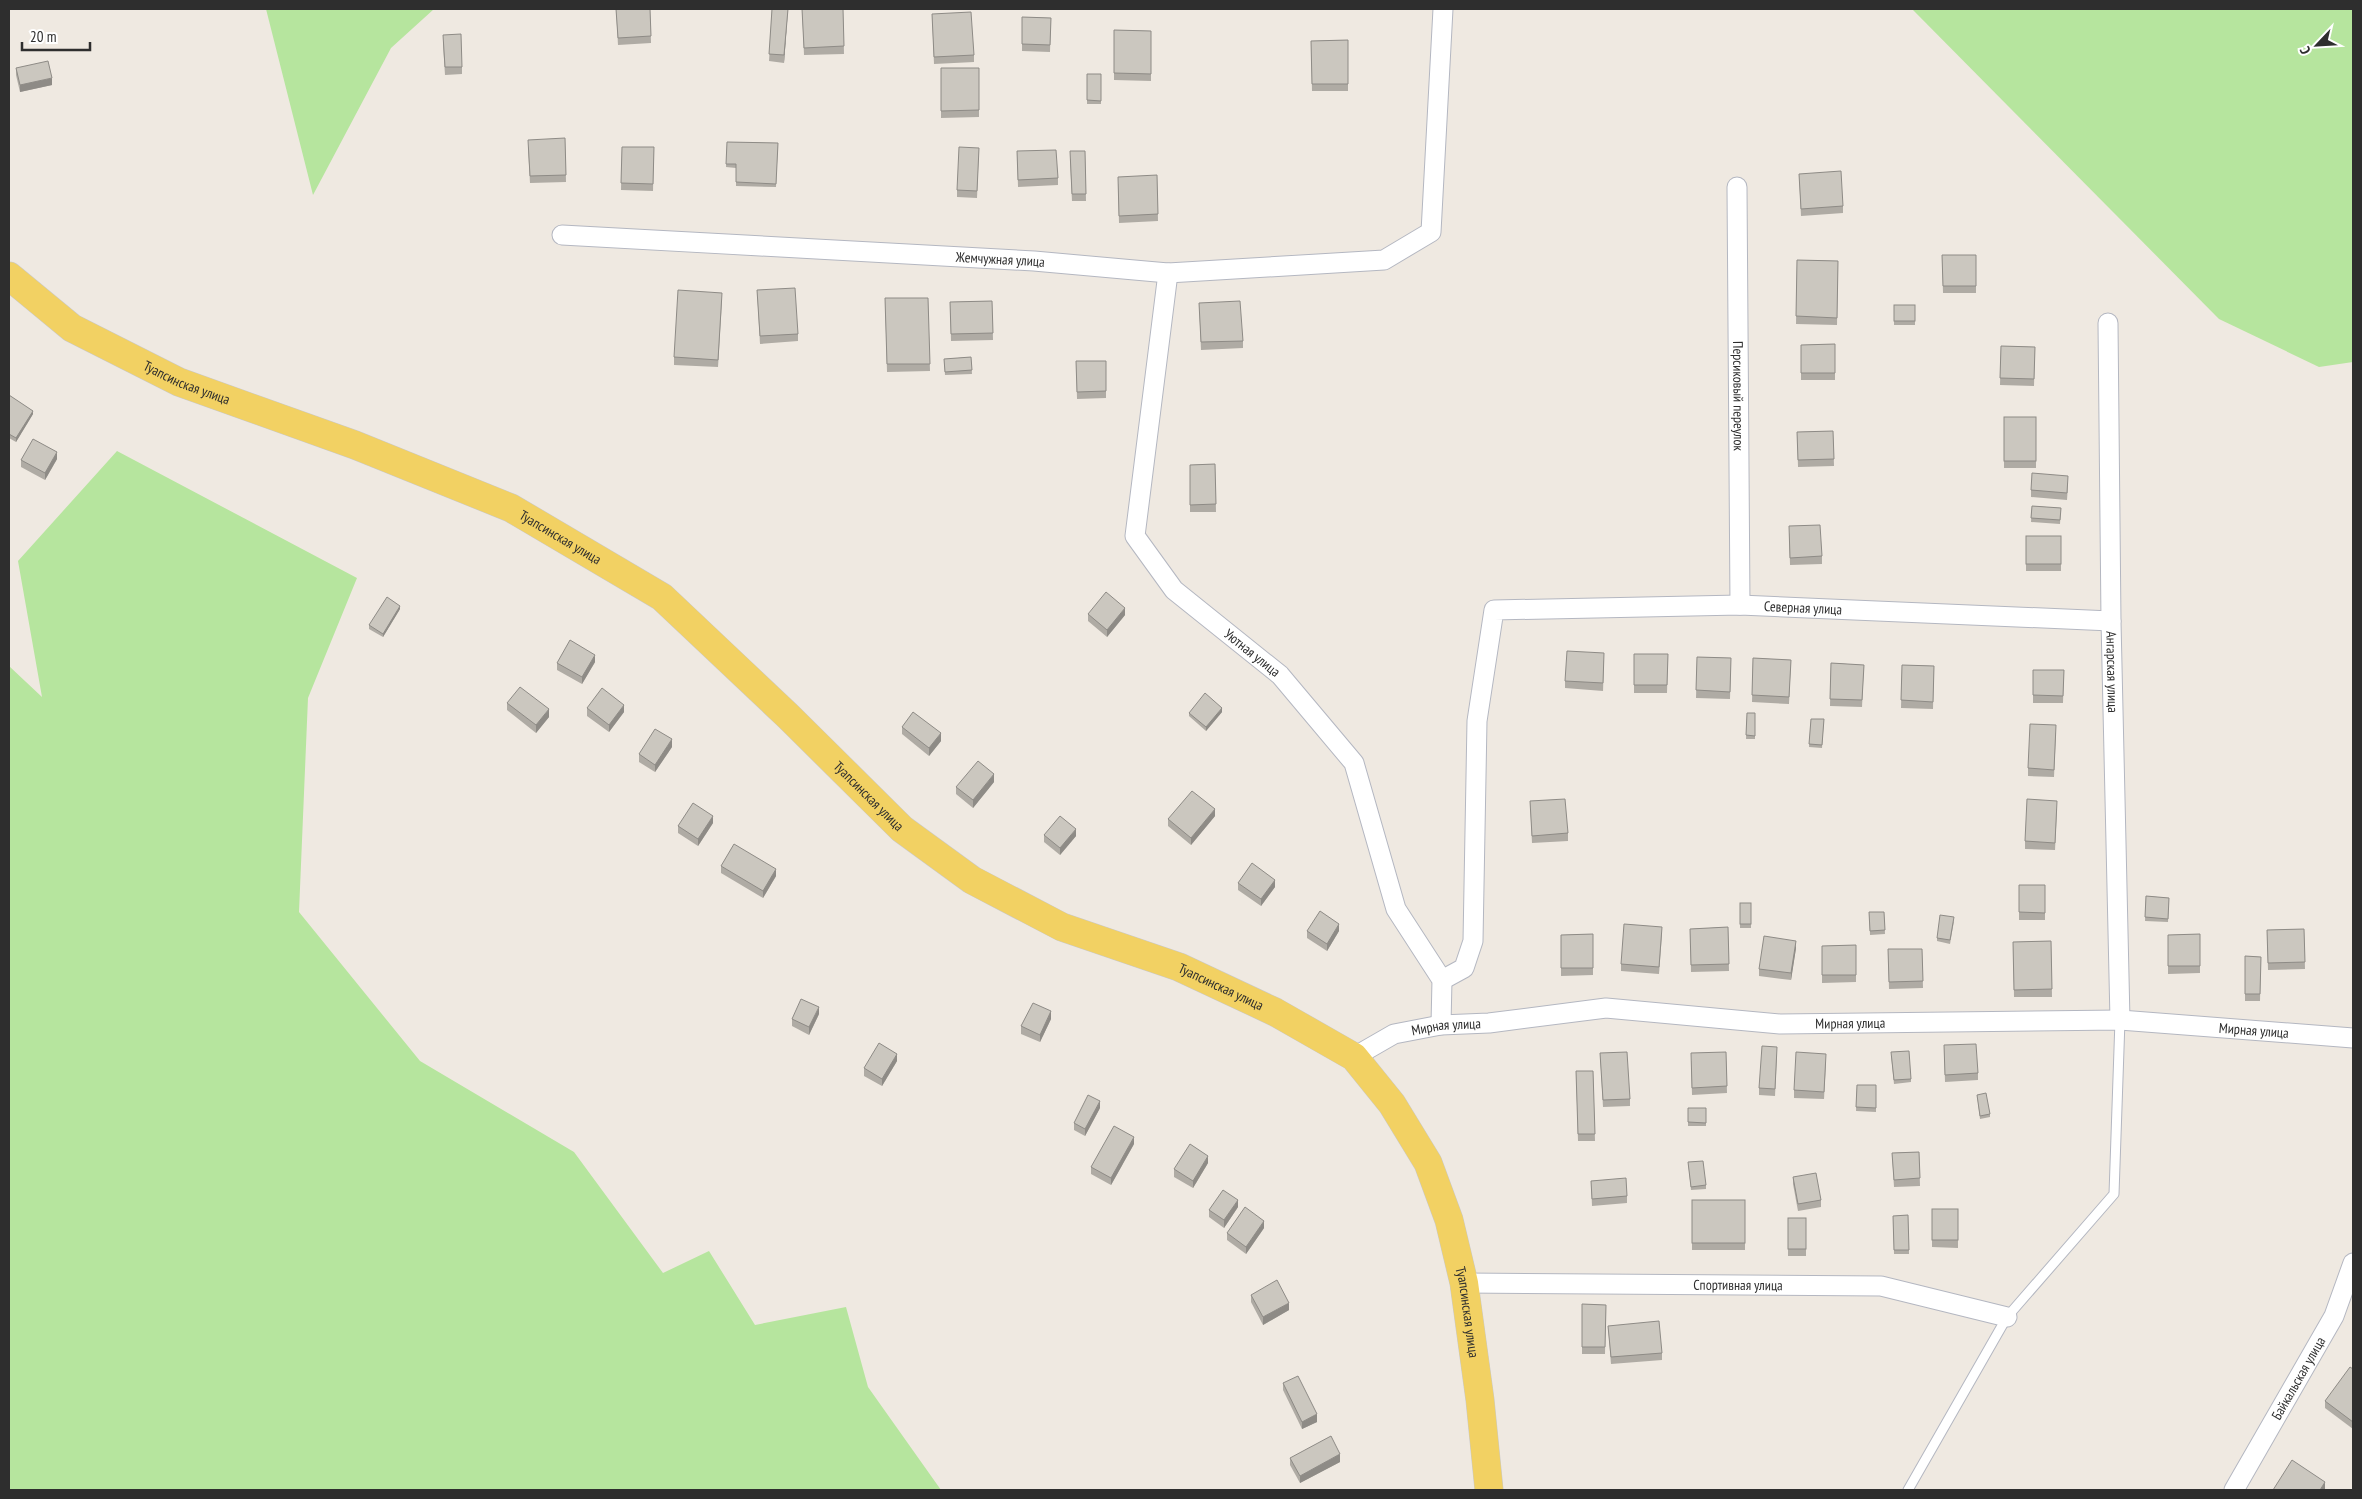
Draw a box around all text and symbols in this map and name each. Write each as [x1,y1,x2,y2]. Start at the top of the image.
scale bar [22,20,90,52]
north arrow [2292,20,2342,70]
text: 20 m [30,27,56,46]
text: С [2295,43,2315,57]
street label: Жемчужная улица [954,248,1046,271]
street label: Персиковый переулок [1729,341,1748,452]
street label: Туапсинская улица [141,357,232,408]
street label: Туапсинская улица [516,506,605,568]
street label: Северная улица [1764,597,1842,618]
street label: Уютная улица [1221,625,1284,681]
street label: Ангарская улица [2102,631,2122,713]
street label: Туапсинская улица [830,757,908,835]
street label: Туапсинская улица [1176,959,1267,1014]
street label: Мирная улица [1410,1014,1481,1039]
street label: Мирная улица [1815,1014,1885,1033]
street label: Мирная улица [2218,1019,2289,1042]
street label: Туапсинская улица [1451,1265,1483,1359]
street label: Спортивная улица [1693,1276,1783,1294]
street label: Байкальская улица [2267,1333,2329,1423]

